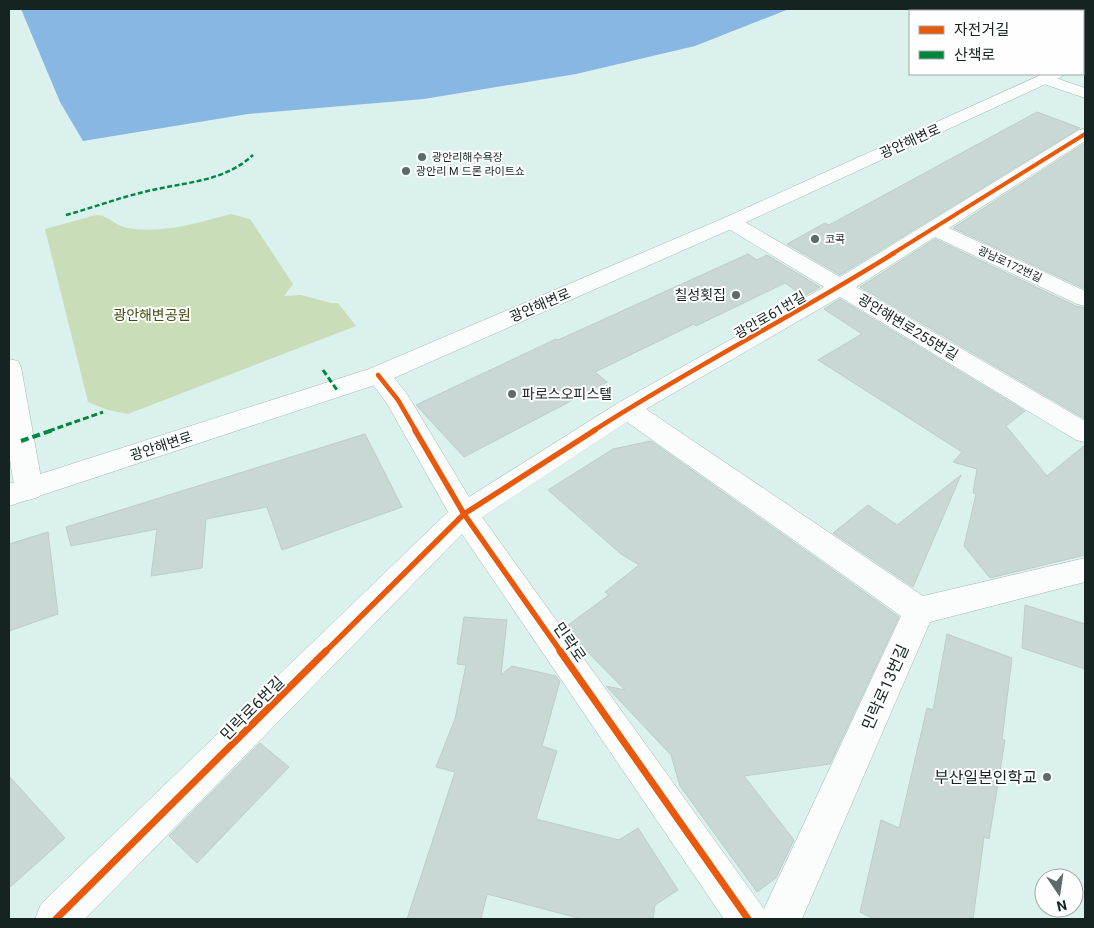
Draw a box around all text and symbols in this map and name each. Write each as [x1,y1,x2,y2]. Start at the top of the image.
legend [909,10,1084,75]
text: 자전거길 [954,21,1009,39]
text: 산책로 [954,46,995,64]
street label: 광안해변로 [877,121,943,161]
marker: 광안리해수욕장 [416,151,428,163]
place label: 광안리해수욕장 [432,151,503,164]
marker: 광안리 M 드론 라이트쇼 [400,165,412,177]
place label: 광안리 M 드론 라이트쇼 [416,165,525,178]
marker: 코콕 [809,233,821,245]
place label: 코콕 [825,233,845,246]
street label: 광남로172번길 [976,244,1044,285]
street label: 광안해변로 [507,285,573,325]
place label: 칠성횟집 [674,287,726,303]
street label: 광안로61번길 [731,288,809,342]
marker: 칠성횟집 [730,289,742,301]
street label: 광안해변로255번길 [855,291,961,363]
park label: 광안해변공원 [113,307,191,323]
place label: 파로스오피스텔 [522,386,612,402]
marker: 파로스오피스텔 [506,388,518,400]
street label: 광안해변로 [128,428,194,464]
street label: 민락로 [549,619,590,666]
street label: 민락로13번길 [858,642,913,733]
street label: 민락로6번길 [216,672,288,744]
place label: 부산일본인학교 [934,768,1037,787]
marker: 부산일본인학교 [1041,771,1053,783]
north arrow [1034,868,1084,918]
text: N [1055,897,1069,915]

